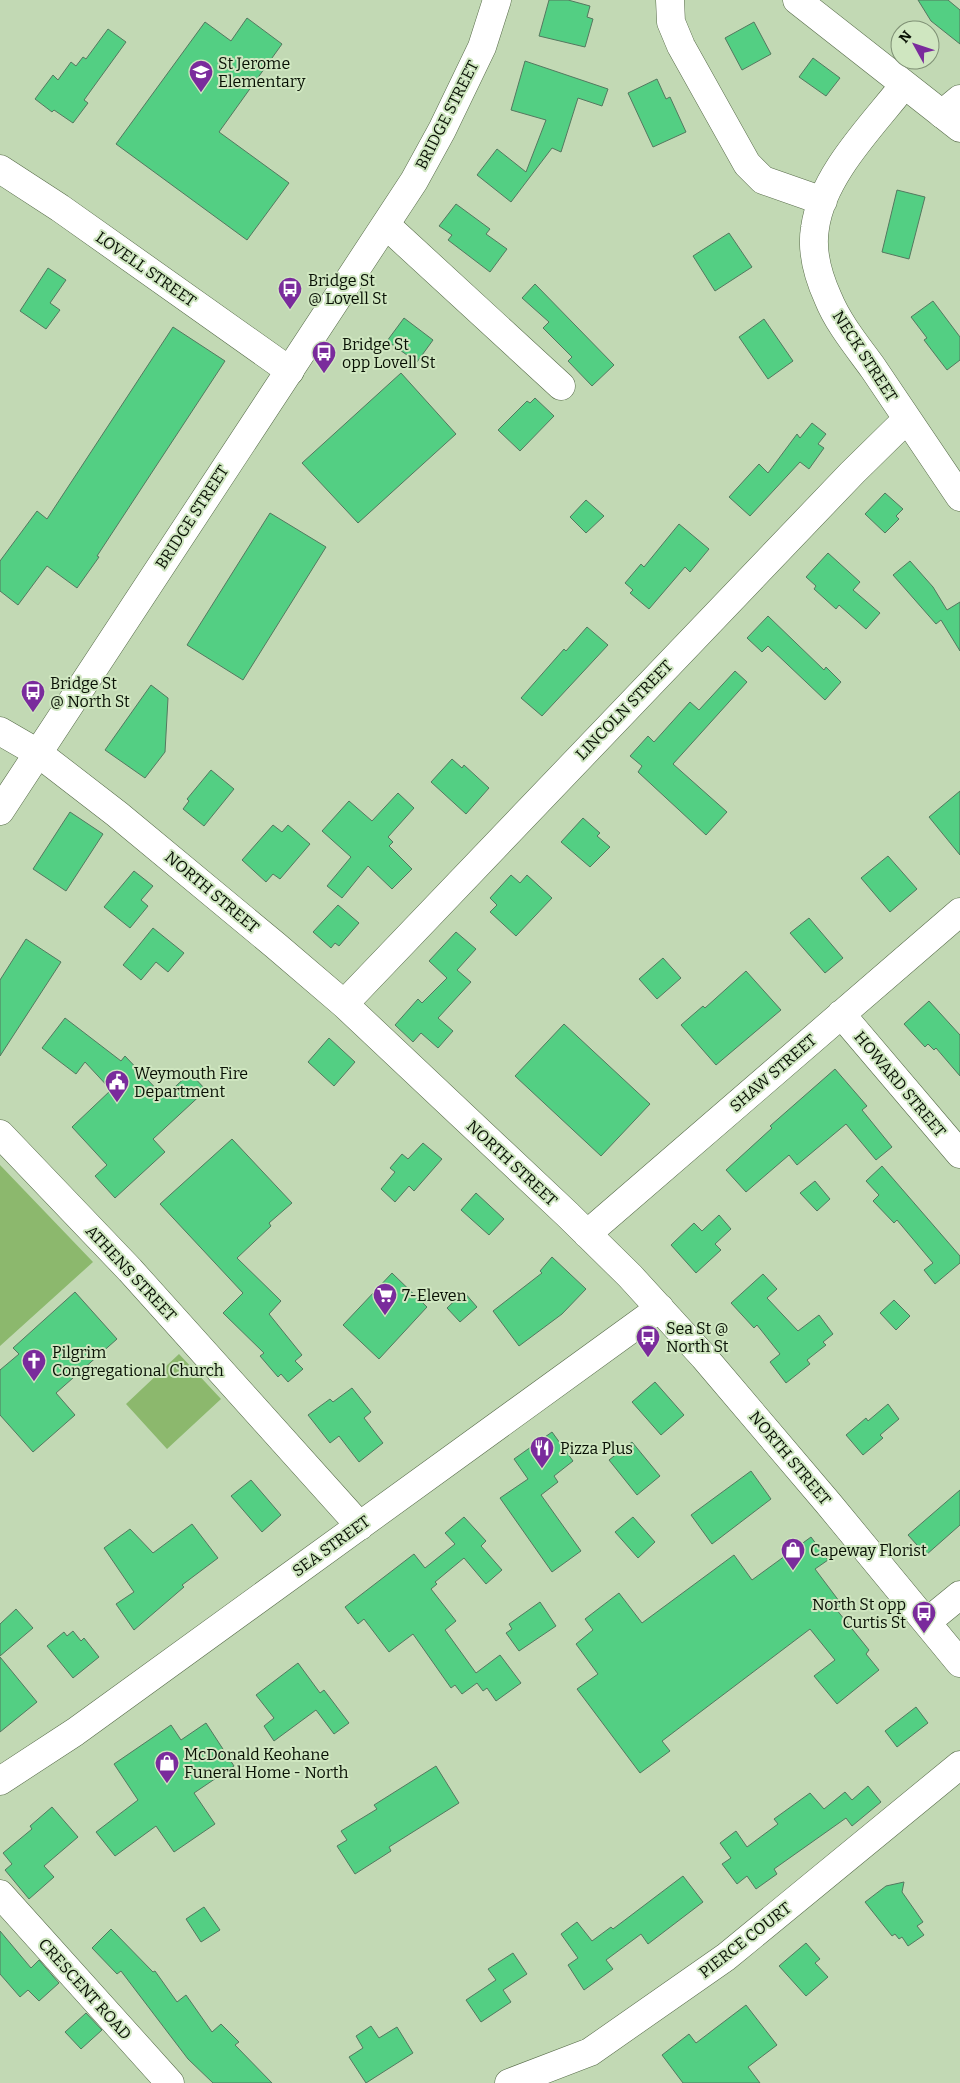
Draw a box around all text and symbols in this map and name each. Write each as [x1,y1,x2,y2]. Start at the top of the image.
north arrow [890,20,940,70]
text: N [895,27,916,47]
place label: St Jerome Elementary [218,54,306,91]
street label: BRIDGE STREET [411,57,483,173]
school or university icon: St Jerome Elementary [188,59,214,93]
street label: LOVELL STREET [92,227,200,311]
place label: Bridge St @ Lovell St [308,271,387,308]
bus stop icon: Bridge St @ Lovell St [277,276,303,310]
street label: NECK STREET [829,307,901,405]
place label: Bridge St opp Lovell St [342,335,436,372]
bus stop icon: Bridge St opp Lovell St [311,340,337,374]
street label: BRIDGE STREET [151,462,233,572]
street label: LINCOLN STREET [572,656,676,764]
place label: Bridge St @ North St [50,674,130,711]
bus stop icon: Bridge St @ North St [20,679,46,713]
street label: NORTH STREET [161,847,263,937]
street label: HOWARD STREET [850,1027,950,1141]
street label: SHAW STREET [726,1030,820,1116]
place label: Weymouth Fire Department [134,1064,248,1101]
public building icon: Weymouth Fire Department [104,1069,130,1103]
street label: NORTH STREET [463,1116,561,1210]
street label: ATHENS STREET [82,1221,180,1325]
supermarket icon: 7-Eleven [372,1282,398,1316]
place label: 7-Eleven [402,1286,467,1305]
place label: Sea St @ North St [666,1319,729,1356]
bus stop icon: Sea St @ North St [635,1324,661,1358]
place label: Pilgrim Congregational Church [52,1343,224,1380]
church icon: Pilgrim Congregational Church [21,1348,47,1382]
street label: NORTH STREET [745,1407,835,1509]
restaurant icon: Pizza Plus [529,1435,555,1469]
place label: Pizza Plus [560,1439,633,1458]
street label: SEA STREET [289,1512,373,1580]
shop icon: Capeway Florist [780,1537,806,1571]
place label: Capeway Florist [810,1541,927,1560]
place label: North St opp Curtis St [812,1595,906,1632]
bus stop icon: North St opp Curtis St [911,1600,937,1634]
place label: McDonald Keohane Funeral Home - North [184,1745,348,1782]
shop icon: McDonald Keohane Funeral Home - North [154,1750,180,1784]
street label: PIERCE COURT [695,1898,795,1982]
street label: CRESCENT ROAD [35,1934,135,2044]

